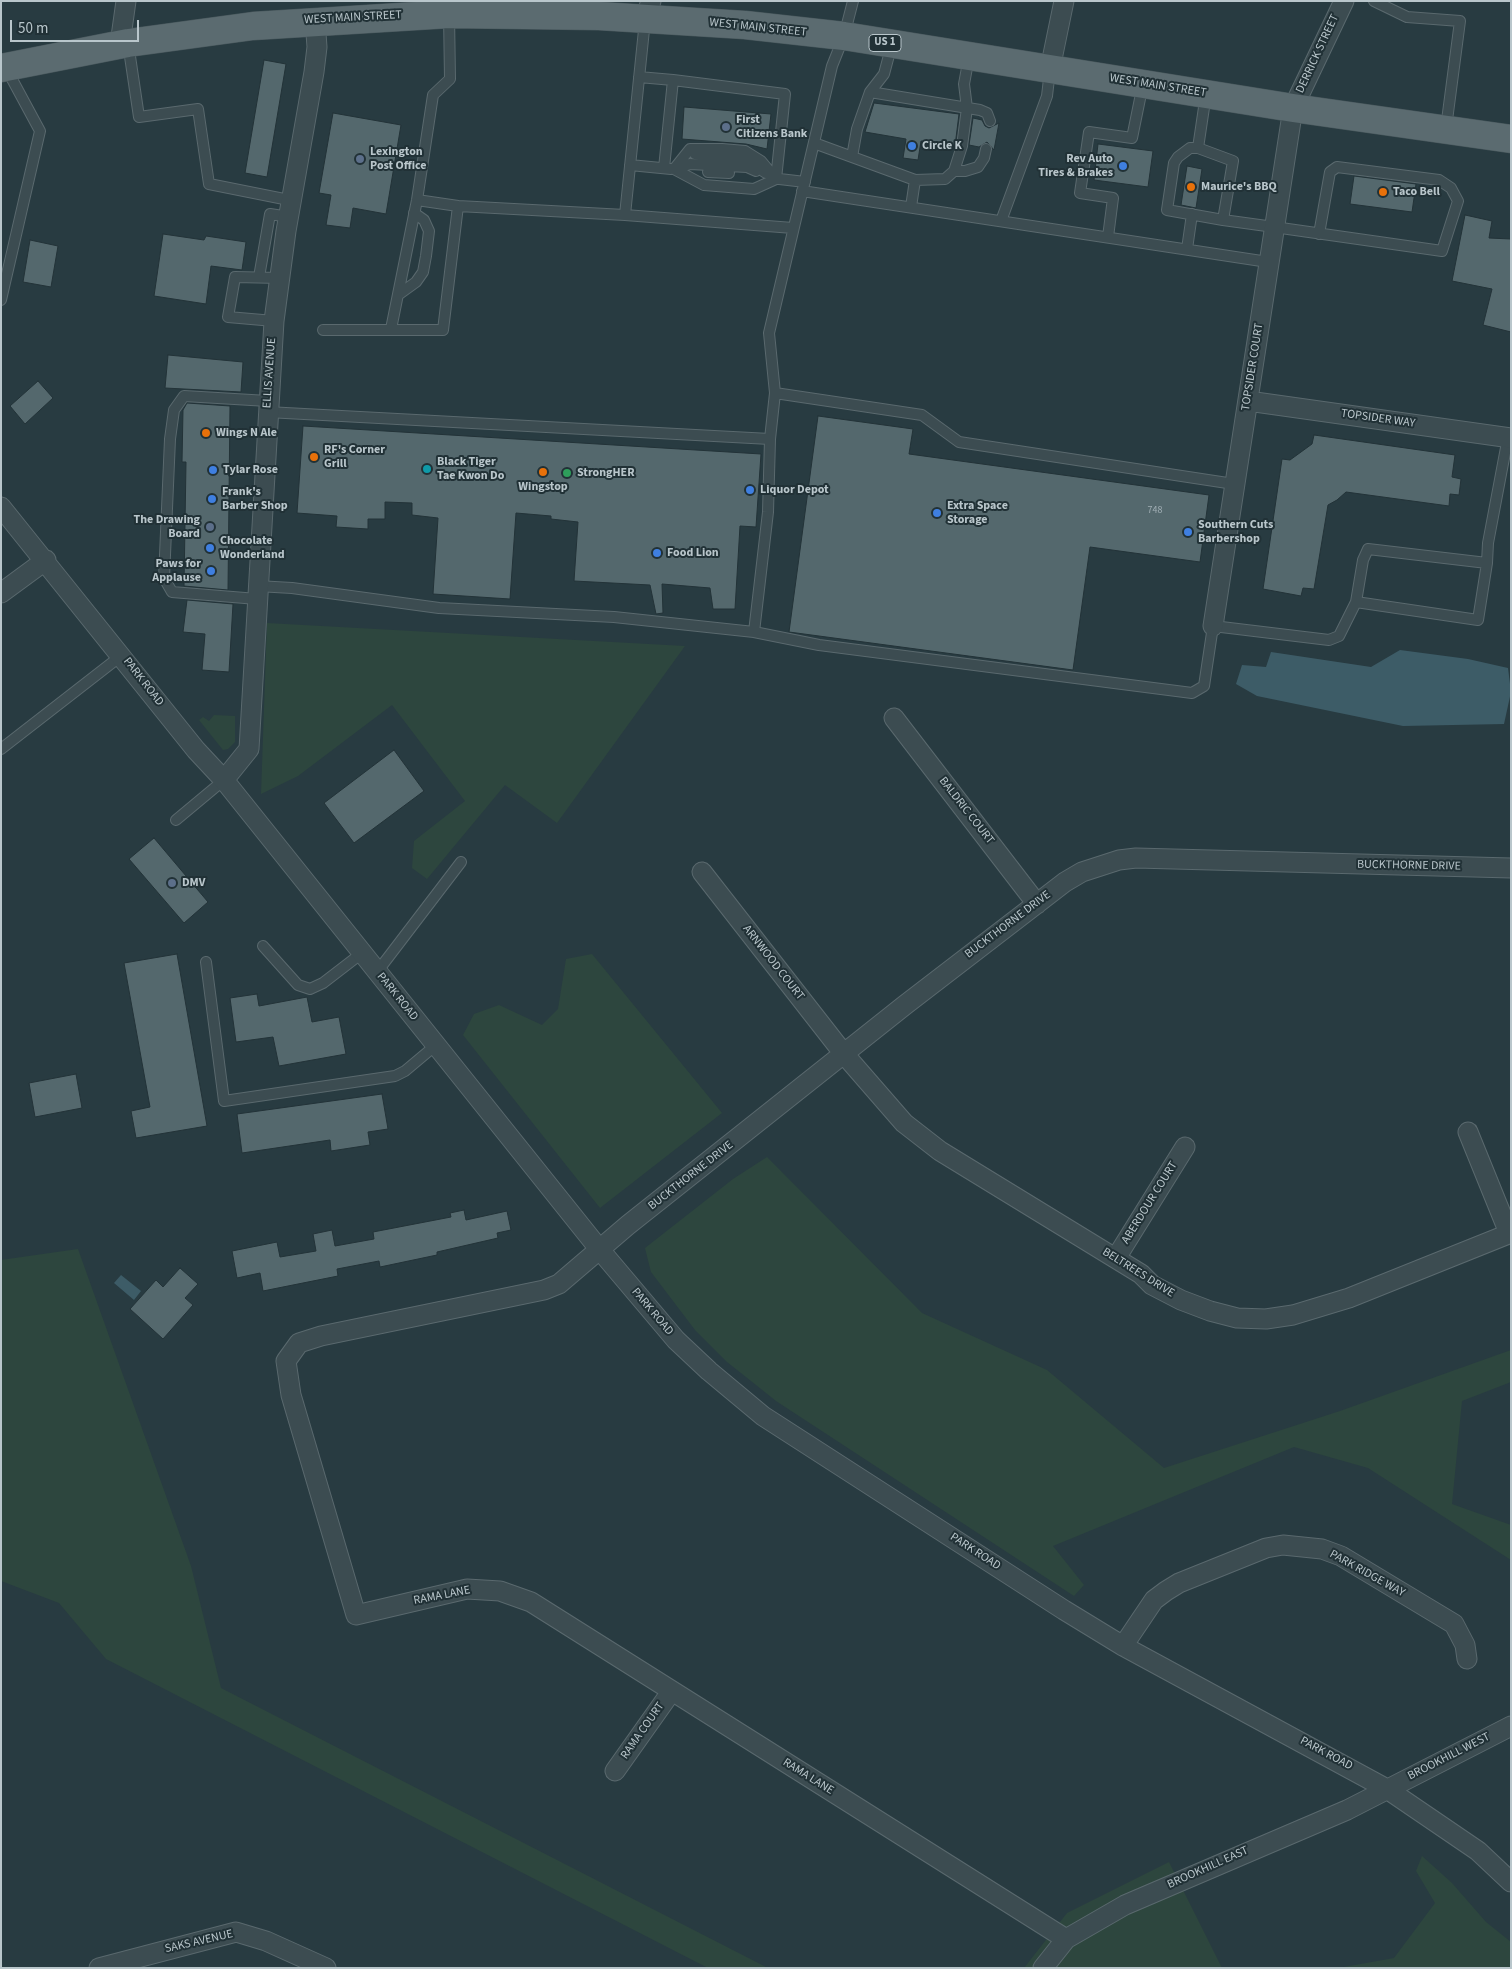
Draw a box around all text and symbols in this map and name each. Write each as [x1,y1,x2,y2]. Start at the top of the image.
street label: WEST MAIN STREET [304,8,402,28]
scale bar [12,10,141,42]
street label: DERRICK STREET [1293,12,1343,96]
street label: WEST MAIN STREET [709,16,807,40]
text: 50 m [18,18,48,39]
road number: US 1 [869,34,901,52]
street label: WEST MAIN STREET [1109,71,1207,101]
place label: First Citizens Bank [736,113,807,141]
marker: First Citizens Bank [720,121,732,133]
place label: Circle K [922,139,962,153]
marker: Circle K [906,140,918,152]
place label: Lexington Post Office [370,145,426,173]
place label: Rev Auto Tires & Brakes [1038,152,1113,180]
marker: Lexington Post Office [354,153,366,165]
marker: Rev Auto Tires & Brakes [1117,160,1129,172]
place label: Maurice's BBQ [1201,180,1277,194]
marker: Maurice's BBQ [1185,181,1197,193]
place label: Taco Bell [1393,185,1440,199]
marker: Taco Bell [1377,186,1389,198]
street label: TOPSIDER COURT [1239,322,1267,412]
street label: ELLIS AVENUE [260,337,280,409]
street label: TOPSIDER WAY [1340,407,1416,431]
place label: Wings N Ale [216,426,277,440]
marker: Wings N Ale [200,427,212,439]
place label: RF's Corner Grill [324,443,385,471]
marker: RF's Corner Grill [308,451,320,463]
place label: Black Tiger Tae Kwon Do [437,455,504,483]
place label: Tylar Rose [223,463,278,477]
marker: Black Tiger Tae Kwon Do [421,463,433,475]
marker: Tylar Rose [207,464,219,476]
marker: Wingstop [537,466,549,478]
place label: StrongHER [577,466,635,480]
marker: StrongHER [561,467,573,479]
place label: Wingstop [518,480,568,494]
place label: Liquor Depot [760,483,829,497]
marker: Liquor Depot [744,484,756,496]
place label: Frank's Barber Shop [222,485,288,513]
marker: Frank's Barber Shop [206,493,218,505]
place label: Extra Space Storage [947,499,1008,527]
house number: 748 [1148,505,1162,517]
marker: Extra Space Storage [931,507,943,519]
place label: The Drawing Board [134,513,200,541]
place label: Southern Cuts Barbershop [1198,518,1273,546]
marker: The Drawing Board [204,521,216,533]
marker: Southern Cuts Barbershop [1182,526,1194,538]
place label: Chocolate Wonderland [220,534,285,562]
marker: Chocolate Wonderland [204,542,216,554]
place label: Food Lion [667,546,719,560]
marker: Food Lion [651,547,663,559]
place label: Paws for Applause [152,557,201,585]
marker: Paws for Applause [205,565,217,577]
street label: PARK ROAD [120,655,166,709]
street label: BALDRIC COURT [935,775,997,847]
street label: BUCKTHORNE DRIVE [1357,858,1461,874]
place label: DMV [182,876,205,890]
marker: DMV [166,877,178,889]
street label: BUCKTHORNE DRIVE [962,888,1054,962]
street label: ARNWOOD COURT [739,923,807,1003]
street label: PARK ROAD [373,970,421,1024]
street label: BUCKTHORNE DRIVE [646,1138,736,1214]
street label: ABERDOUR COURT [1119,1159,1181,1247]
street label: BELTREES DRIVE [1099,1245,1177,1301]
street label: PARK ROAD [628,1285,676,1339]
street label: PARK ROAD [947,1530,1003,1574]
street label: PARK RIDGE WAY [1327,1547,1407,1601]
street label: RAMA LANE [412,1583,472,1609]
street label: RAMA COURT [618,1700,668,1762]
street label: BROOKHILL WEST [1406,1730,1492,1784]
street label: PARK ROAD [1297,1734,1355,1774]
street label: RAMA LANE [780,1756,836,1798]
street label: BROOKHILL EAST [1165,1844,1251,1892]
street label: SAKS AVENUE [164,1927,234,1957]

